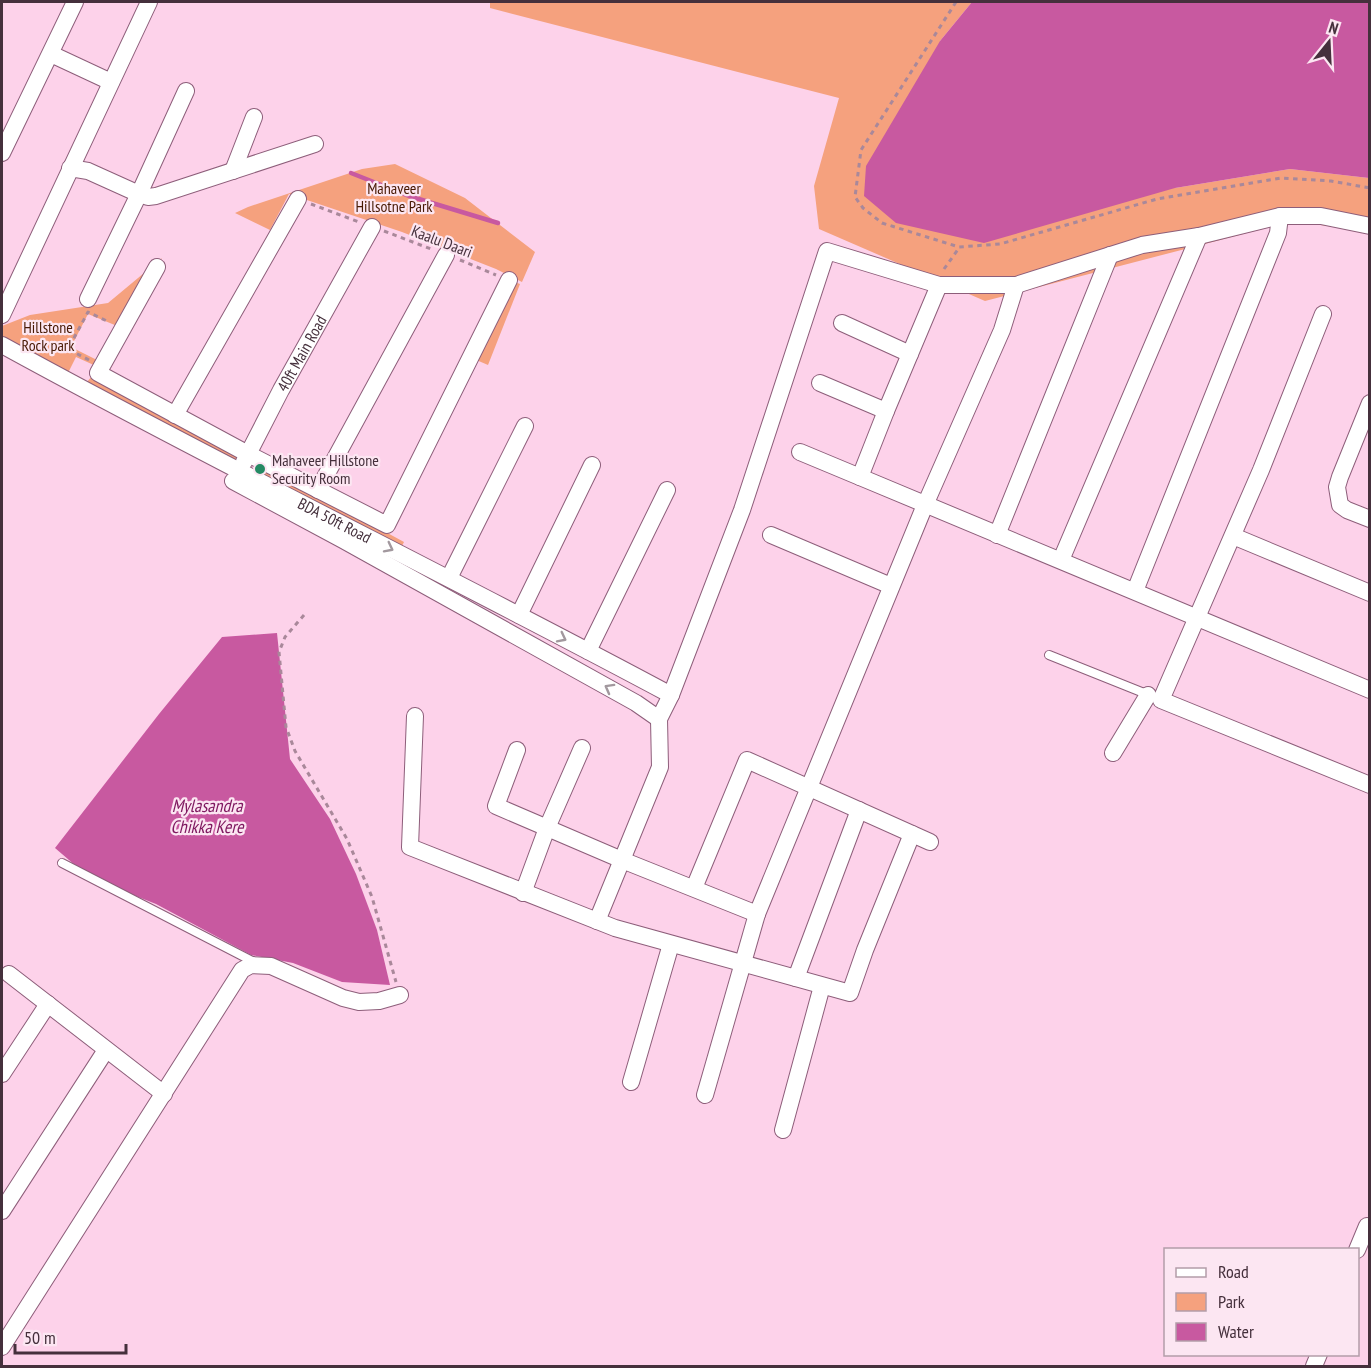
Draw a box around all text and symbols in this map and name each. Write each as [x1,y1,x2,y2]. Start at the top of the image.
north arrow [1299,12,1359,72]
text: N [1326,17,1341,39]
park label: Mahaveer Hillsotne Park [355,178,433,216]
street label: Kaalu Daari [409,220,475,262]
street label: 40ft Main Road [272,312,331,395]
park label: Hillstone Rock park [22,317,75,355]
place label: Mahaveer Hillstone Security Room [272,450,379,488]
marker: Mahaveer Hillstone Security Room [253,462,267,476]
street label: BDA 50ft Road [295,493,375,547]
one-way arrow [382,540,393,552]
one-way arrow [556,630,567,642]
one-way arrow [605,684,615,695]
water label: Mylasandra Chikka Kere [170,794,245,838]
legend [1164,1248,1359,1356]
text: Road [1218,1260,1249,1283]
text: Park [1218,1290,1245,1313]
scale bar [15,1317,126,1355]
text: Water [1218,1320,1254,1343]
text: 50 m [24,1326,56,1349]

